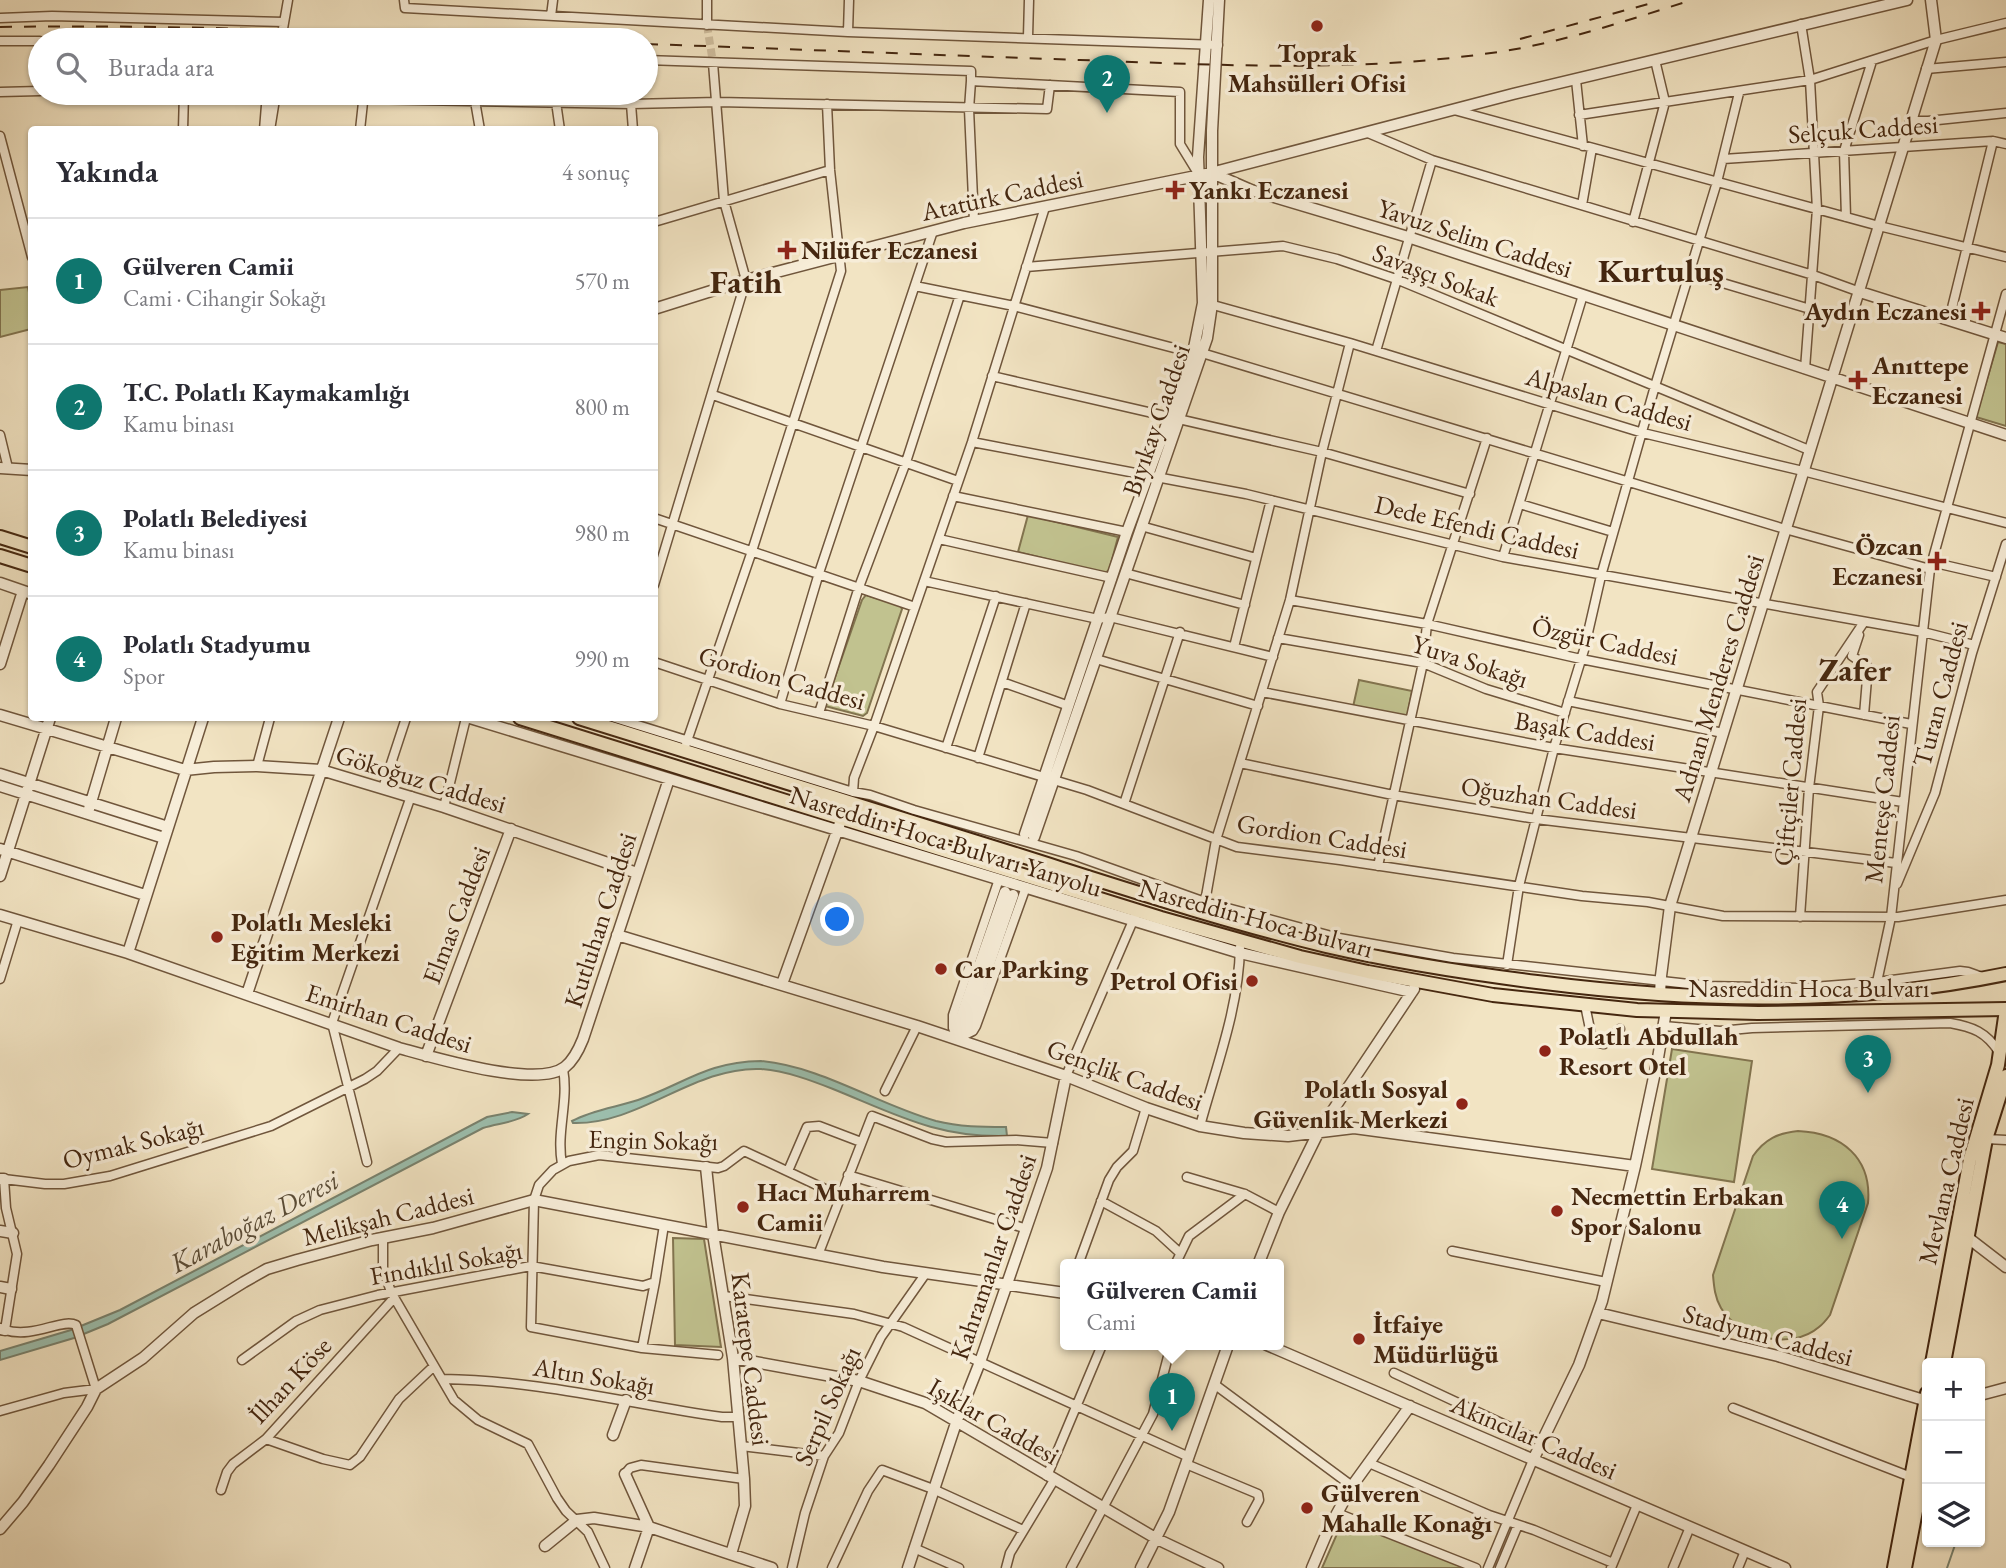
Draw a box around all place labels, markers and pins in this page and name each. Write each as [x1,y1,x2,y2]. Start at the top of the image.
marker: Toprak Mahsülleri Ofisi [1309,18,1325,34]
place label: Toprak Mahsülleri Ofisi [1228,36,1407,100]
pin: 2 [1084,55,1130,113]
place label: Yankı Eczanesi [1189,173,1349,207]
marker: Yankı Eczanesi [1167,182,1183,198]
place label: Nilüfer Eczanesi [801,233,978,267]
marker: Nilüfer Eczanesi [779,242,795,258]
place label: Aydın Eczanesi [1803,294,1967,328]
marker: Aydın Eczanesi [1973,303,1989,319]
place label: Anıttepe Eczanesi [1871,348,1969,412]
marker: Anıttepe Eczanesi [1850,372,1866,388]
place label: Özcan Eczanesi [1832,529,1923,593]
marker: Özcan Eczanesi [1929,553,1945,569]
place label: Polatlı Mesleki Eğitim Merkezi [231,905,400,969]
marker: Polatlı Mesleki Eğitim Merkezi [209,929,225,945]
place label: Car Parking [955,952,1089,986]
marker: Car Parking [933,961,949,977]
place label: Petrol Ofisi [1110,964,1238,998]
marker: Petrol Ofisi [1244,973,1260,989]
place label: Polatlı Abdullah Resort Otel [1559,1019,1739,1083]
pin: 3 [1845,1035,1891,1093]
marker: Polatlı Abdullah Resort Otel [1537,1043,1553,1059]
place label: Polatlı Sosyal Güvenlik Merkezi [1253,1072,1448,1136]
marker: Polatlı Sosyal Güvenlik Merkezi [1454,1096,1470,1112]
place label: Hacı Muharrem Camii [757,1175,930,1239]
place label: Necmettin Erbakan Spor Salonu [1571,1179,1784,1243]
pin: 4 [1819,1181,1865,1239]
marker: Hacı Muharrem Camii [735,1199,751,1215]
marker: Necmettin Erbakan Spor Salonu [1549,1203,1565,1219]
place label: İtfaiye Müdürlüğü [1373,1307,1499,1371]
marker: İtfaiye Müdürlüğü [1351,1331,1367,1347]
pin: 1 [1149,1373,1195,1431]
place label: Gülveren Mahalle Konağı [1321,1476,1493,1540]
marker: Gülveren Mahalle Konağı [1299,1500,1315,1516]

